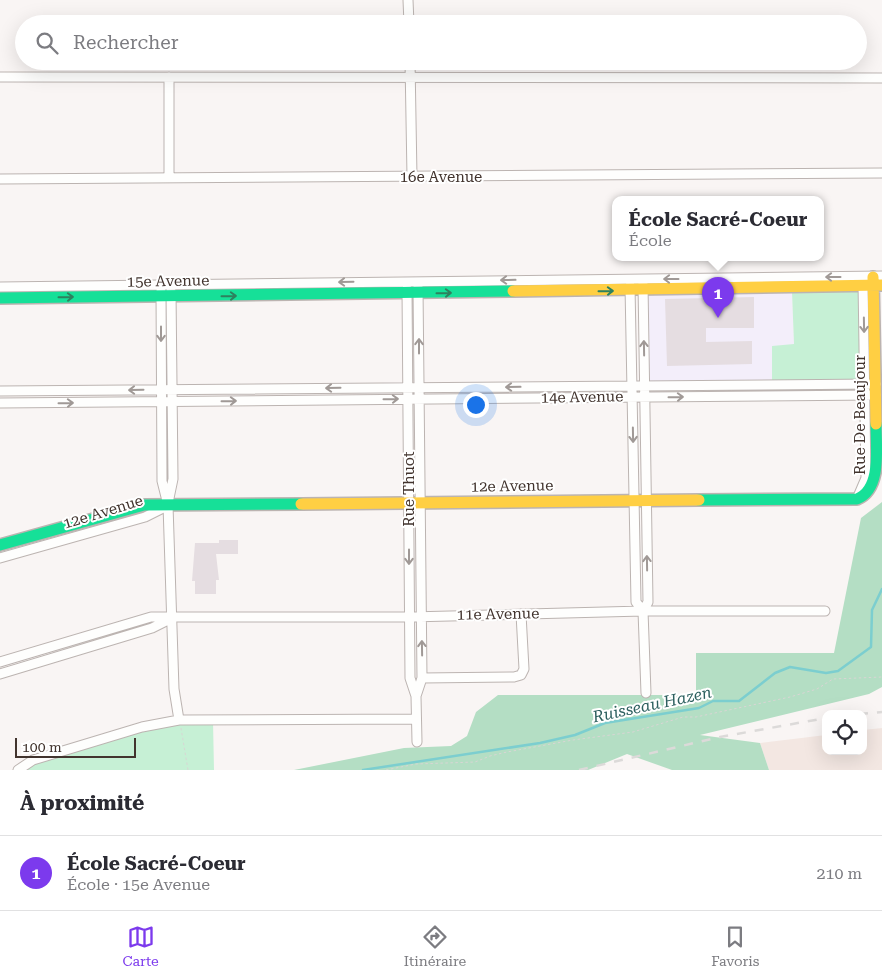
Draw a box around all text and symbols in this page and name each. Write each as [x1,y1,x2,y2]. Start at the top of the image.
search box [15,15,867,70]
icon: search [33,29,61,57]
text: Rechercher [73,31,179,54]
street label: 16e Avenue [400,168,482,186]
popup [612,196,824,261]
text: École Sacré-Coeur [629,208,807,231]
text: École [629,231,671,250]
street label: 15e Avenue [127,271,209,291]
one-way arrow [826,272,842,282]
one-way arrow [663,274,679,283]
one-way arrow [501,275,517,285]
one-way arrow [338,277,354,287]
pin: 1 [702,277,734,318]
one-way arrow [598,286,614,296]
one-way arrow [435,288,451,298]
one-way arrow [220,291,236,301]
one-way arrow [58,292,74,302]
one-way arrow [859,316,869,333]
one-way arrow [156,326,166,342]
one-way arrow [414,338,424,354]
one-way arrow [639,341,649,357]
street label: Rue De Beaujour [851,355,869,475]
one-way arrow [505,382,522,392]
one-way arrow [325,384,341,393]
one-way arrow [128,385,144,395]
street label: 14e Avenue [541,387,623,407]
your location [463,392,489,418]
one-way arrow [668,392,684,401]
one-way arrow [382,394,399,404]
one-way arrow [220,396,236,406]
one-way arrow [58,398,74,407]
one-way arrow [628,426,638,442]
street label: Rue Thuot [400,451,418,527]
street label: 12e Avenue [471,476,553,496]
street label: 12e Avenue [61,491,145,533]
one-way arrow [405,549,414,565]
one-way arrow [642,556,652,572]
street label: 11e Avenue [457,604,539,624]
one-way arrow [417,640,426,656]
water label: Ruisseau Hazen [590,683,713,727]
map controls [822,710,867,755]
button: locate [822,710,867,755]
scale bar [15,735,136,758]
text: 100 m [22,739,62,755]
text: À proximité [20,791,144,815]
text: École Sacré-Coeur [67,852,246,875]
text: 1 [32,864,40,883]
text: 210 m [816,864,862,883]
text: École · 15e Avenue [67,875,210,894]
tab: Carte [122,923,159,969]
tab: Itinéraire [404,923,466,969]
tab: Favoris [711,923,760,969]

